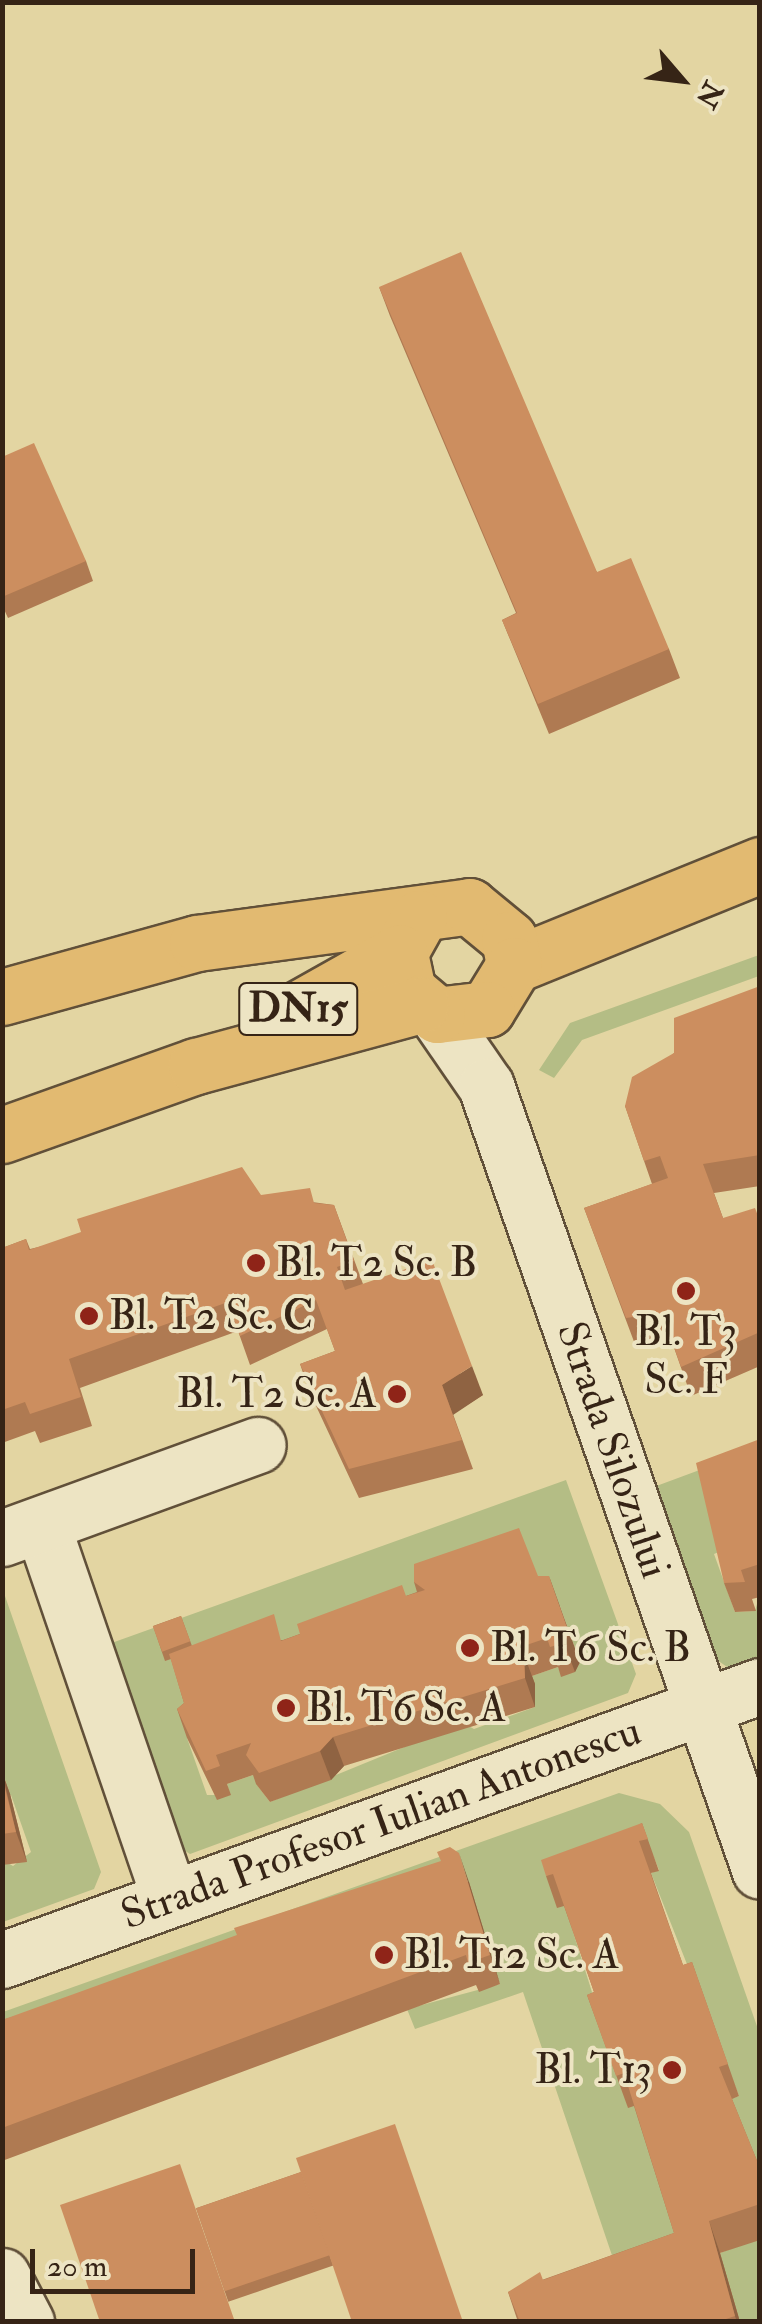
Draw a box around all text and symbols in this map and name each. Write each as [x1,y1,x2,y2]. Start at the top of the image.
north arrow [632,30,732,130]
text: N [688,75,730,114]
road number: DN15 [238,974,358,1044]
place label: Bl. T2 Sc. B [276,1238,477,1288]
marker: Bl. T2 Sc. B [245,1252,267,1274]
marker: Bl. T3 Sc. F [675,1280,697,1302]
place label: Bl. T2 Sc. C [109,1291,313,1341]
marker: Bl. T2 Sc. C [78,1305,100,1327]
place label: Bl. T3 Sc. F [635,1307,737,1405]
street label: Strada Silozului [546,1315,680,1585]
place label: Bl. T2 Sc. A [177,1369,377,1419]
marker: Bl. T2 Sc. A [386,1383,408,1405]
place label: Bl. T6 Sc. B [490,1623,691,1673]
marker: Bl. T6 Sc. B [459,1637,481,1659]
place label: Bl. T6 Sc. A [306,1683,506,1733]
marker: Bl. T6 Sc. A [275,1697,297,1719]
street label: Strada Profesor Iulian Antonescu [115,1705,647,1941]
place label: Bl. T12 Sc. A [404,1930,619,1980]
marker: Bl. T12 Sc. A [373,1944,395,1966]
place label: Bl. T13 [535,2045,652,2095]
marker: Bl. T13 [661,2059,683,2081]
scale bar [35,2229,200,2291]
text: 20 m [47,2248,107,2285]

